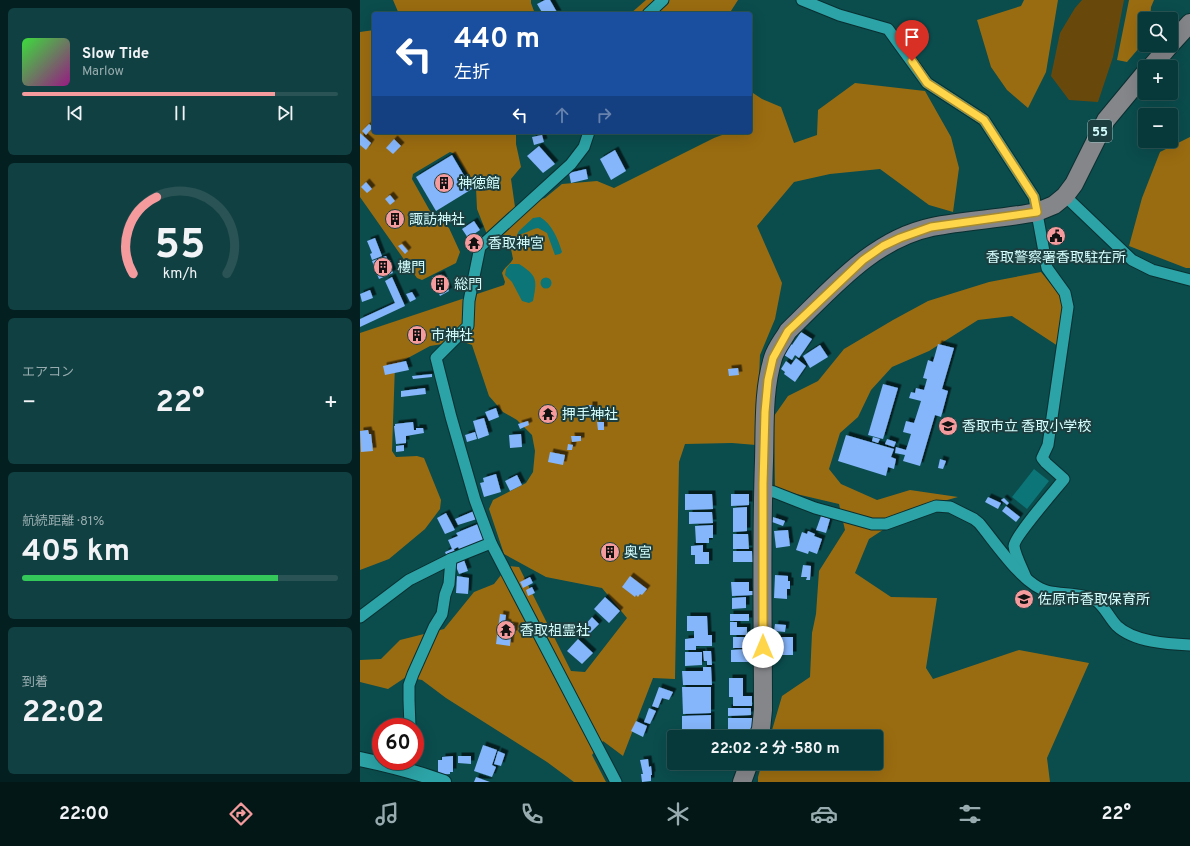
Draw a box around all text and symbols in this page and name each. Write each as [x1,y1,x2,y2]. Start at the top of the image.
map controls [1138,12,1178,148]
button: search [1138,12,1178,52]
pin [895,20,929,61]
text: 440 m [454,22,540,58]
icon: arrive [901,26,923,48]
icon: left [388,28,440,80]
text: Slow Tide [82,45,149,64]
button: + [1138,60,1178,100]
text: 左折 [454,62,490,85]
text: Marlow [82,64,124,80]
icon: previous [64,102,86,124]
icon: pause [169,102,191,124]
icon: next [274,102,296,124]
icon: left [509,104,531,126]
icon: ahead [551,104,573,126]
icon: right [593,104,615,126]
button: − [1138,108,1178,148]
road number: 55 [1088,120,1112,142]
building icon: 神徳館 [433,172,455,194]
place label: 神徳館 [458,176,500,193]
building icon: 諏訪神社 [384,208,406,230]
place label: 諏訪神社 [409,212,465,229]
text: 55 [155,220,205,273]
public building icon: 香取警察署香取駐在所 [1045,225,1067,247]
temple icon: 香取神宮 [463,232,485,254]
place label: 香取神宮 [488,236,544,253]
place label: 香取警察署香取駐在所 [986,250,1126,267]
building icon: 樓門 [372,256,394,278]
place label: 樓門 [397,260,425,277]
text: km/h [163,265,197,283]
building icon: 総門 [429,273,451,295]
place label: 総門 [454,277,482,294]
building icon: 市神社 [406,324,428,346]
place label: 市神社 [431,328,473,345]
text: エアコン [22,365,74,381]
text: 22° [155,385,205,422]
text: − [22,390,36,417]
text: + [324,390,338,417]
temple icon: 押手神社 [537,403,559,425]
place label: 押手神社 [562,407,618,424]
school or university icon: 香取市立 香取小学校 [937,415,959,437]
place label: 香取市立 香取小学校 [962,419,1091,436]
text: 航続距離 · 81% [22,514,104,530]
text: 405 km [22,534,130,571]
building icon: 奥宮 [599,541,621,563]
place label: 奥宮 [624,545,652,562]
school or university icon: 佐原市香取保育所 [1013,588,1035,610]
place label: 佐原市香取保育所 [1038,592,1150,609]
temple icon: 香取祖霊社 [495,619,517,641]
place label: 香取祖霊社 [520,623,590,640]
position arrow [742,626,784,668]
text: 到着 [22,675,48,691]
text: 22:02 [22,695,104,732]
speed limit sign: 60 [372,718,424,770]
text: 22:02 · 2 分 · 580 m [710,740,840,759]
icon: directions [227,800,255,828]
icon: music [373,800,401,828]
icon: phone [518,800,546,828]
icon: climate [664,800,692,828]
icon: car [810,800,838,828]
icon: filters [956,800,984,828]
text: 22:00 [59,803,109,826]
text: 22° [1101,803,1131,826]

